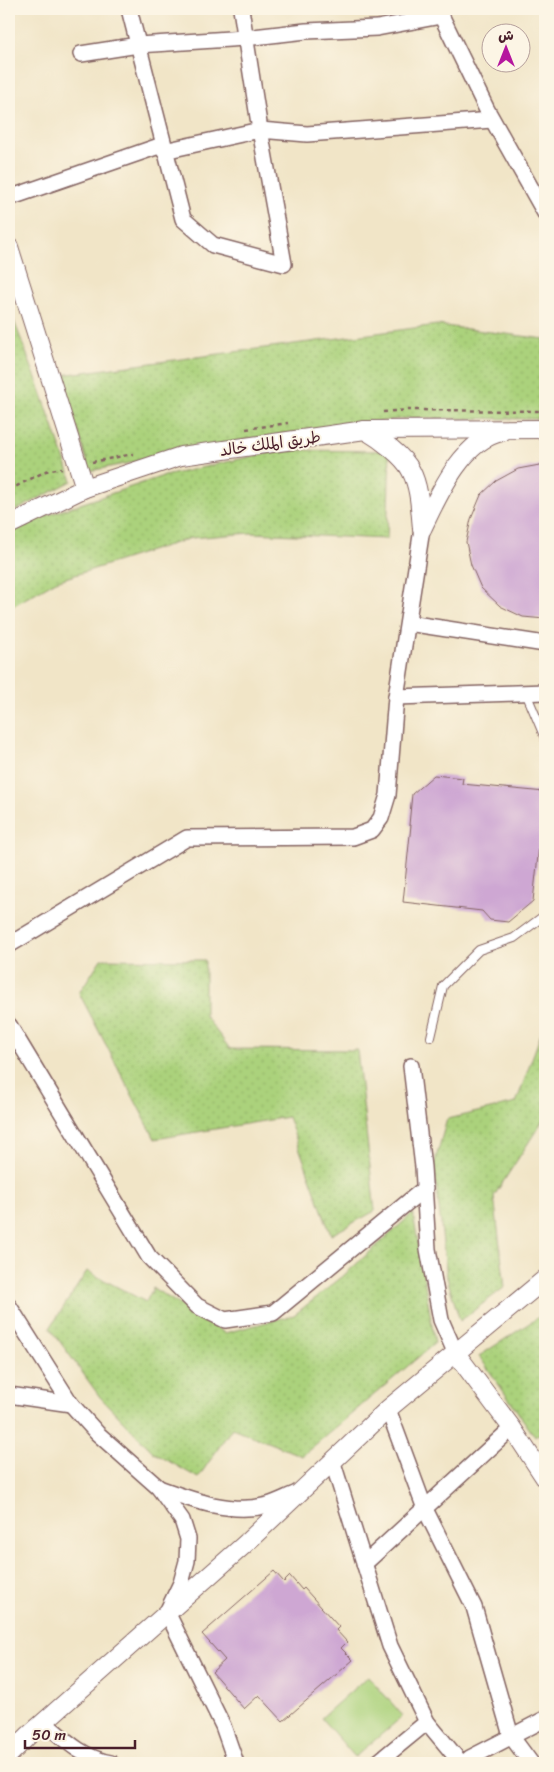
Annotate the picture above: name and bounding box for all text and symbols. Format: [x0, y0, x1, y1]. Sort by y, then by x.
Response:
north arrow [482, 22, 532, 72]
text: ش [498, 23, 514, 48]
street label: طريق الملك خالد [218, 422, 323, 465]
scale bar [25, 1717, 135, 1749]
text: 50 m [32, 1722, 67, 1748]

